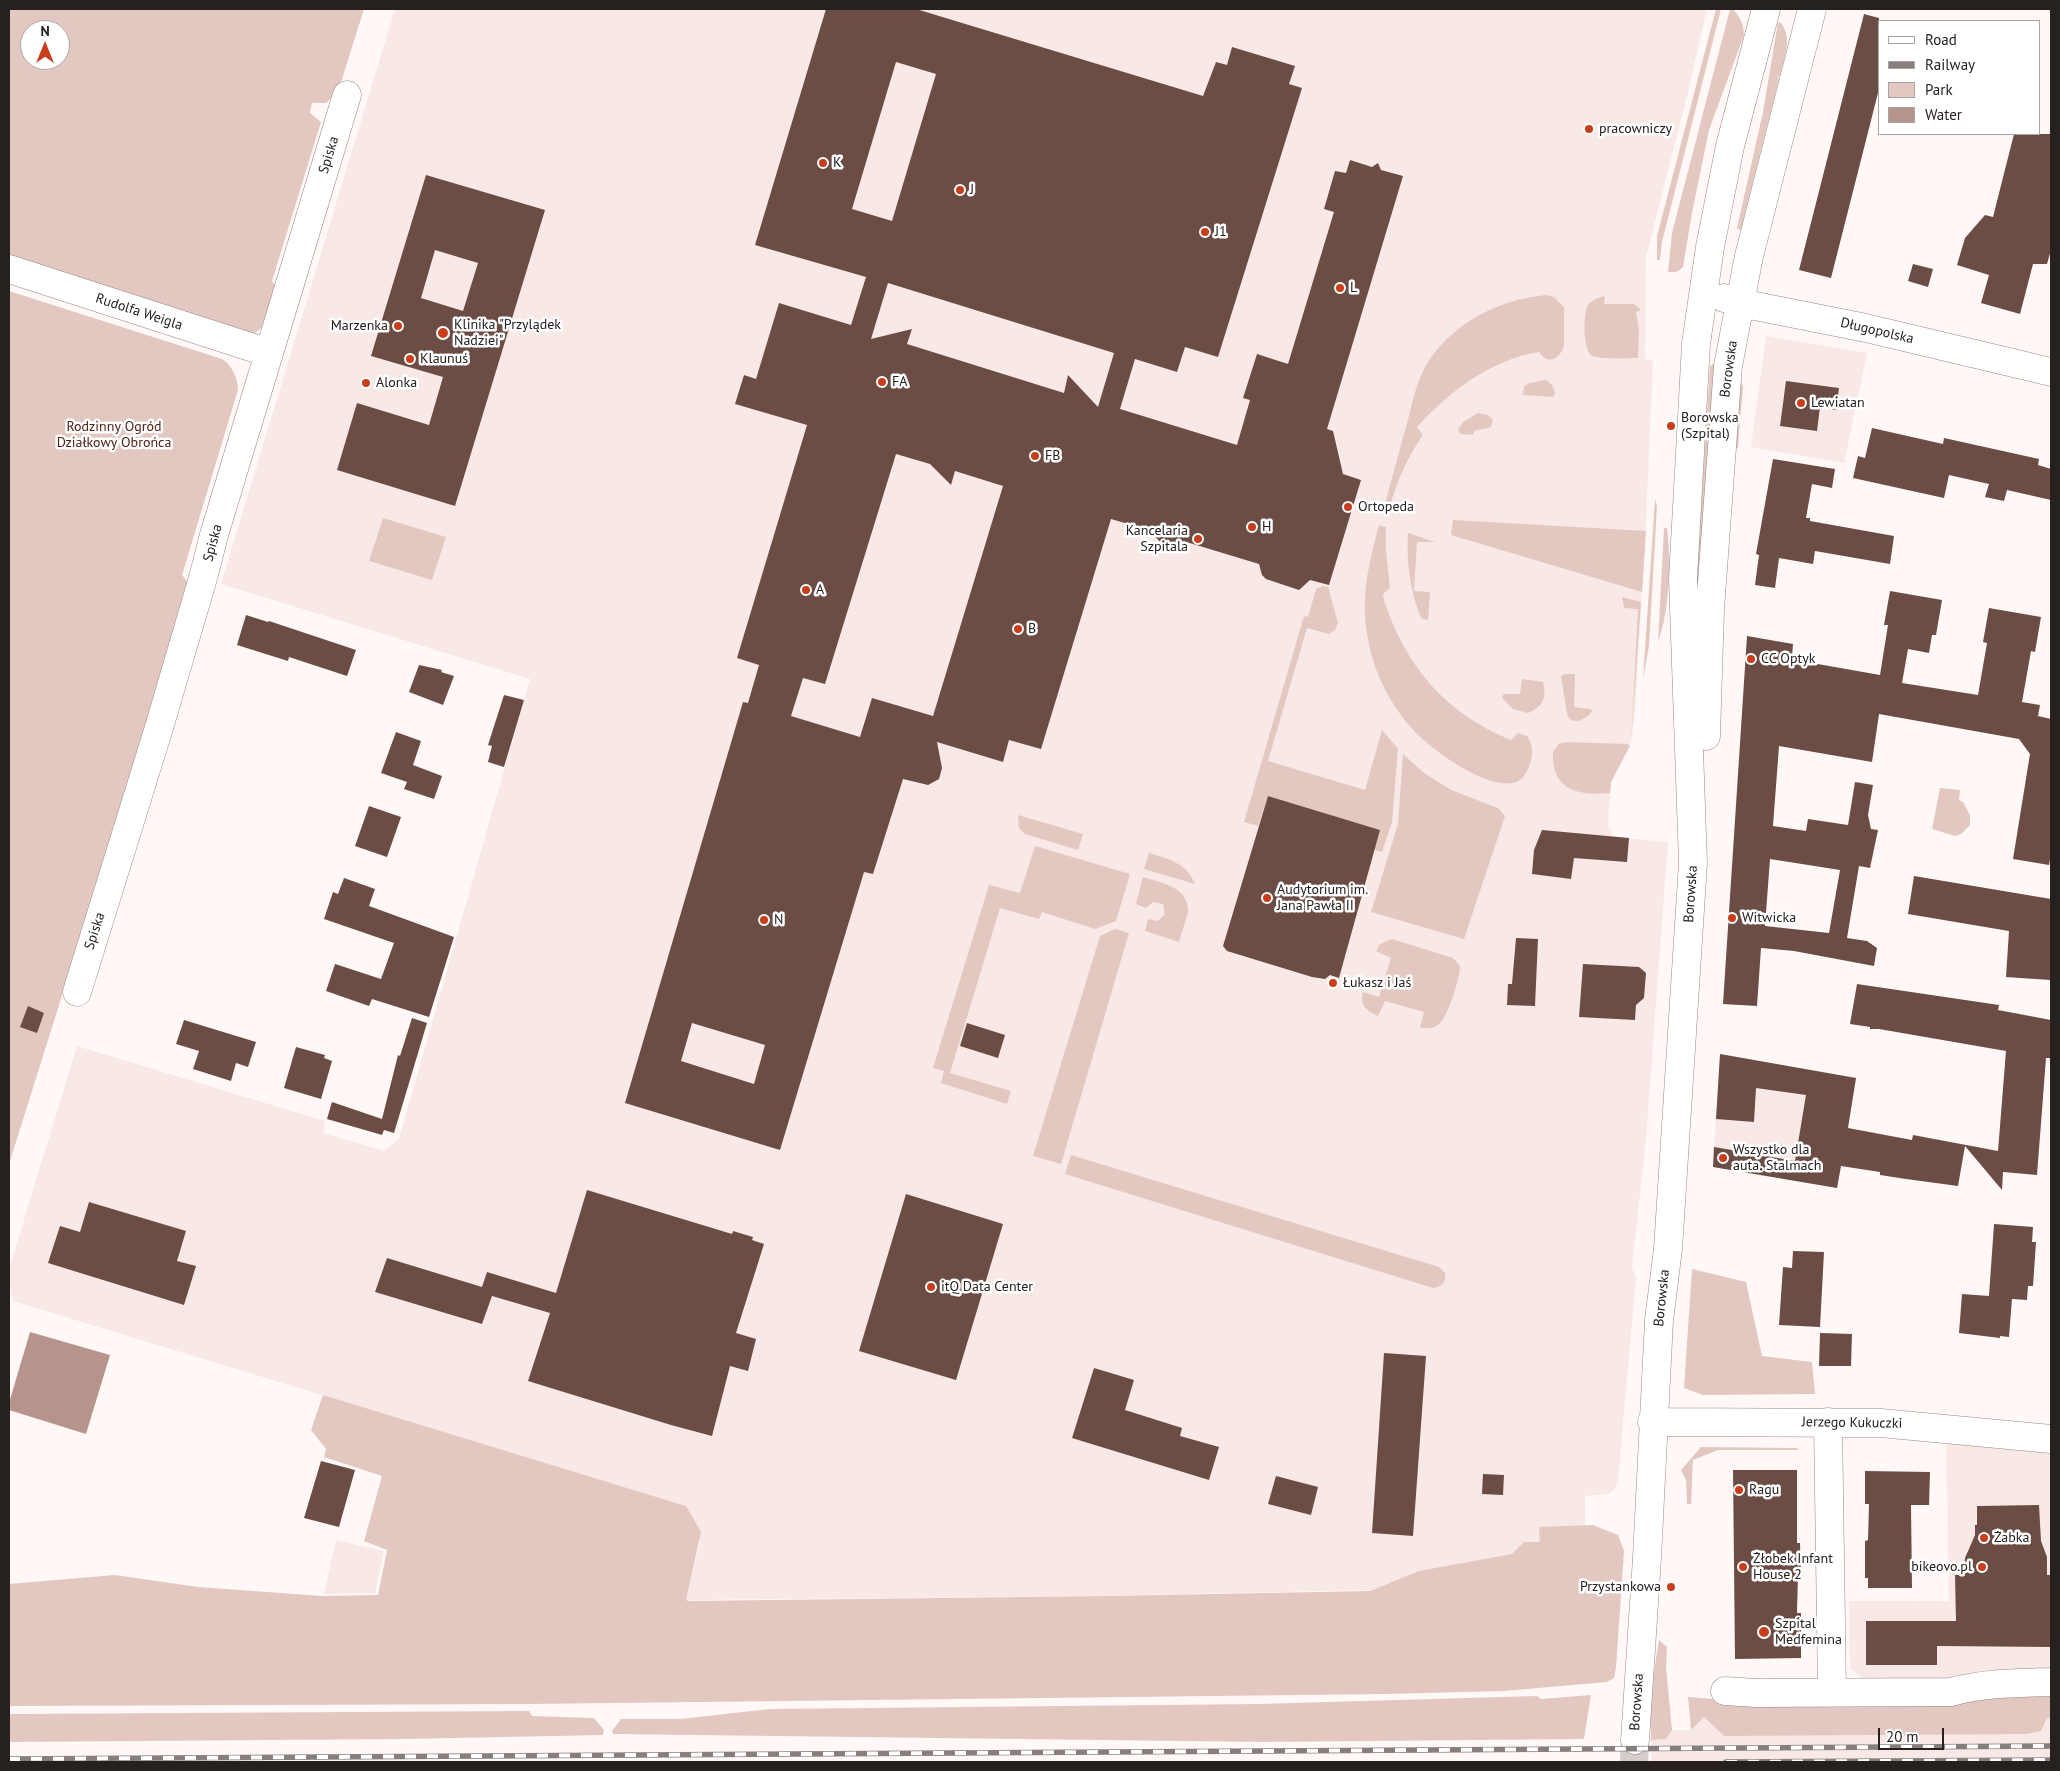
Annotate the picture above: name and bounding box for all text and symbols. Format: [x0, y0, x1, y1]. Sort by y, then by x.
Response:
north arrow [20, 20, 70, 70]
legend [1878, 20, 2040, 135]
text: N [40, 22, 50, 40]
text: Road [1925, 30, 1957, 49]
text: Railway [1925, 55, 1975, 74]
text: Park [1925, 80, 1953, 99]
text: Water [1925, 105, 1962, 124]
place label: pracowniczy [1599, 121, 1672, 137]
marker: pracowniczy [1583, 123, 1595, 135]
street label: Spiska [315, 134, 343, 176]
place label: K [833, 155, 842, 171]
marker: K [817, 157, 829, 169]
place label: J [970, 182, 974, 198]
marker: J [954, 184, 966, 196]
place label: J1 [1215, 224, 1227, 240]
marker: J1 [1199, 226, 1211, 238]
place label: L [1350, 280, 1357, 296]
marker: L [1334, 282, 1346, 294]
street label: Rudolfa Weigla [93, 290, 185, 334]
street label: Długopolska [1839, 314, 1915, 348]
place label: Klinika "Przylądek Nadziei" [454, 317, 561, 350]
place label: Marzenka [331, 318, 388, 334]
marker: Marzenka [392, 320, 404, 332]
marker: Klinika "Przylądek Nadziei" [436, 326, 450, 340]
street label: Borowska [1717, 339, 1741, 399]
place label: Klaunuś [420, 351, 468, 367]
marker: Klaunuś [404, 353, 416, 365]
place label: FA [892, 374, 907, 390]
place label: Alonka [376, 375, 417, 391]
marker: FA [876, 376, 888, 388]
marker: Alonka [360, 377, 372, 389]
place label: Lewiatan [1811, 395, 1865, 411]
marker: Lewiatan [1795, 397, 1807, 409]
place label: Borowska (Szpital) [1681, 410, 1739, 442]
park label: Rodzinny Ogród Działkowy Obrońca [57, 419, 171, 452]
marker: Borowska (Szpital) [1665, 420, 1677, 432]
place label: FB [1045, 448, 1060, 464]
marker: FB [1029, 450, 1041, 462]
place label: Ortopeda [1358, 499, 1414, 515]
marker: Ortopeda [1342, 501, 1354, 513]
place label: H [1262, 519, 1271, 535]
marker: H [1246, 521, 1258, 533]
street label: Spiska [200, 522, 226, 564]
place label: Kancelaria Szpitala [1126, 523, 1188, 556]
marker: Kancelaria Szpitala [1192, 533, 1204, 545]
place label: A [816, 582, 824, 598]
marker: A [800, 584, 812, 596]
place label: B [1028, 621, 1036, 637]
marker: B [1012, 623, 1024, 635]
place label: CC Optyk [1761, 651, 1815, 667]
marker: CC Optyk [1745, 653, 1757, 665]
street label: Borowska [1681, 865, 1701, 923]
place label: Audytorium im. Jana Pawła II [1277, 882, 1368, 914]
marker: Audytorium im. Jana Pawła II [1261, 892, 1273, 904]
street label: Spiska [81, 910, 109, 952]
place label: Witwicka [1742, 910, 1796, 926]
place label: N [774, 912, 783, 928]
marker: Witwicka [1726, 912, 1738, 924]
marker: N [758, 914, 770, 926]
place label: Łukasz i Jaś [1343, 975, 1411, 991]
marker: Łukasz i Jaś [1327, 977, 1339, 989]
place label: Wszystko dla auta. Stalmach [1733, 1142, 1821, 1174]
marker: Wszystko dla auta. Stalmach [1717, 1152, 1729, 1164]
street label: Borowska [1651, 1268, 1673, 1328]
place label: itQ Data Center [941, 1279, 1033, 1295]
marker: itQ Data Center [925, 1281, 937, 1293]
street label: Jerzego Kukuczki [1802, 1414, 1902, 1432]
place label: Ragu [1749, 1482, 1779, 1498]
marker: Ragu [1733, 1484, 1745, 1496]
place label: Żabka [1994, 1530, 2029, 1546]
marker: Żabka [1978, 1532, 1990, 1544]
place label: Żłobek Infant House 2 [1753, 1551, 1833, 1584]
place label: bikeovo.pl [1911, 1559, 1972, 1575]
marker: Żłobek Infant House 2 [1737, 1561, 1749, 1573]
marker: bikeovo.pl [1976, 1561, 1988, 1573]
place label: Przystankowa [1580, 1579, 1661, 1595]
marker: Przystankowa [1665, 1581, 1677, 1593]
place label: Szpital Medfemina [1775, 1616, 1842, 1648]
marker: Szpital Medfemina [1757, 1625, 1771, 1639]
street label: Borowska [1627, 1673, 1647, 1731]
scale bar [1880, 1718, 1946, 1750]
text: 20 m [1886, 1727, 1919, 1746]

